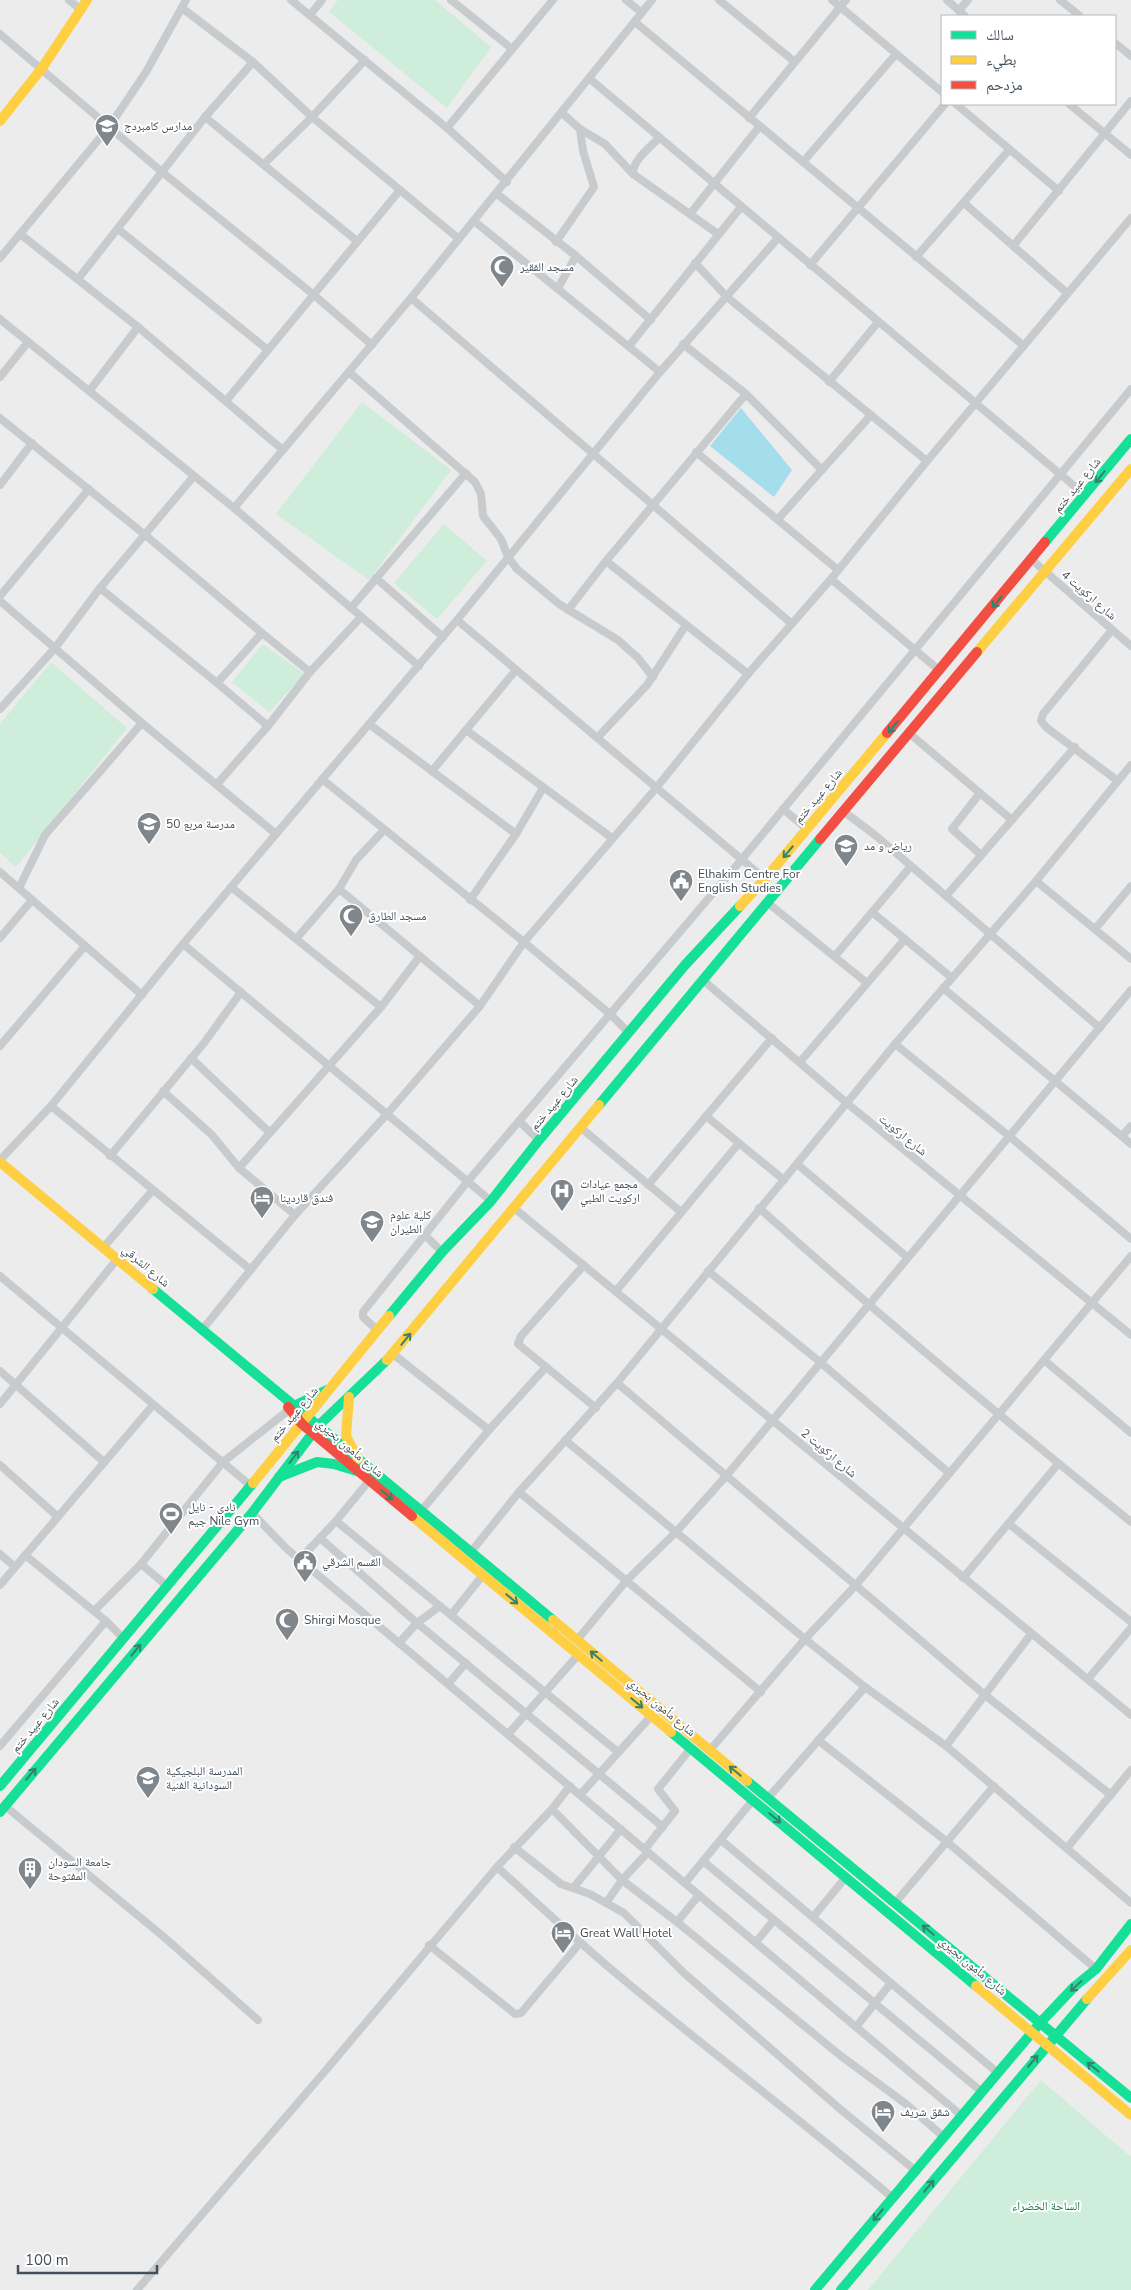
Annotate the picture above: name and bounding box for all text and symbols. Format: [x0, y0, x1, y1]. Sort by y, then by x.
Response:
legend [941, 15, 1116, 105]
text: سالك [986, 25, 1014, 45]
text: بطيء [986, 50, 1016, 72]
text: مزدحم [986, 75, 1023, 95]
school or university icon: مدارس كامبردج [94, 113, 120, 147]
place label: مدارس كامبردج [124, 118, 192, 134]
mosque icon: مسجد الفقير [489, 254, 515, 288]
place label: مسجد الفقير [519, 259, 574, 275]
street label: شارع عبيد ختم [1050, 454, 1104, 516]
one-way arrow [1095, 470, 1106, 483]
street label: شارع اركويت 4 [1058, 567, 1120, 623]
one-way arrow [991, 596, 1002, 609]
one-way arrow [887, 720, 898, 733]
street label: شارع عبيد ختم [790, 765, 846, 827]
school or university icon: مدرسة مربع 50 [136, 811, 162, 845]
place label: مدرسة مربع 50 [166, 816, 235, 832]
school or university icon: رياض و مد [833, 833, 859, 867]
place label: رياض و مد [864, 838, 912, 854]
one-way arrow [783, 845, 794, 858]
place label: Elhakim Centre For English Studies [698, 866, 801, 896]
public building icon: Elhakim Centre For English Studies [668, 868, 694, 902]
mosque icon: مسجد الطارق [338, 903, 364, 937]
place label: مسجد الطارق [368, 908, 427, 924]
street label: شارع عبيد ختم [526, 1072, 582, 1134]
street label: شارع اركويت [875, 1111, 931, 1159]
place label: مجمع عيادات اركويت الطبي [580, 1176, 640, 1208]
hospital icon: مجمع عيادات اركويت الطبي [549, 1178, 575, 1212]
hotel icon: فندق قاردينا [249, 1185, 275, 1219]
place label: فندق قاردينا [280, 1190, 333, 1206]
place label: كلية علوم الطيران [390, 1207, 431, 1237]
school or university icon: كلية علوم الطيران [359, 1209, 385, 1243]
street label: شارع الشرقي [118, 1241, 173, 1292]
one-way arrow [400, 1333, 411, 1346]
street label: شارع عبيد ختم [266, 1383, 322, 1445]
street label: شارع مأمون بحيري [312, 1415, 387, 1483]
street label: شارع اركويت 2 [798, 1425, 860, 1481]
one-way arrow [289, 1451, 300, 1464]
one-way arrow [380, 1489, 393, 1500]
place label: نادي - نايل جيم Nile Gym [188, 1499, 259, 1529]
sports icon: نادي - نايل جيم Nile Gym [158, 1501, 184, 1535]
public building icon: القسم الشرقي [292, 1549, 318, 1583]
place label: القسم الشرقي [322, 1554, 381, 1572]
one-way arrow [505, 1593, 518, 1604]
mosque icon: Shirgi Mosque [274, 1607, 300, 1641]
place label: Shirgi Mosque [304, 1612, 381, 1628]
one-way arrow [130, 1643, 141, 1656]
one-way arrow [590, 1650, 603, 1661]
street label: شارع مأمون بحيري [624, 1674, 699, 1742]
street label: شارع عبيد ختم [7, 1694, 63, 1756]
one-way arrow [630, 1697, 643, 1708]
place label: المدرسة البلجيكية السودانية الفنية [166, 1763, 243, 1793]
school or university icon: المدرسة البلجيكية السودانية الفنية [135, 1765, 161, 1799]
one-way arrow [729, 1765, 742, 1776]
one-way arrow [26, 1768, 37, 1781]
one-way arrow [768, 1812, 781, 1823]
place label: جامعة السودان المفتوحة [48, 1854, 112, 1884]
building icon: جامعة السودان المفتوحة [17, 1856, 43, 1890]
hotel icon: Great Wall Hotel [550, 1920, 576, 1954]
one-way arrow [921, 1924, 934, 1935]
place label: Great Wall Hotel [580, 1925, 672, 1941]
street label: شارع مأمون بحيري [935, 1933, 1010, 2001]
one-way arrow [1069, 1980, 1082, 1992]
one-way arrow [1028, 2055, 1039, 2068]
one-way arrow [1087, 2061, 1100, 2072]
hotel icon: شقق شريف [870, 2099, 896, 2133]
place label: شقق شريف [900, 2104, 950, 2120]
one-way arrow [923, 2179, 934, 2192]
park label: الساحة الخضراء [1012, 2198, 1080, 2214]
one-way arrow [873, 2209, 884, 2222]
scale bar [18, 2242, 156, 2274]
text: 100 m [25, 2250, 69, 2270]

